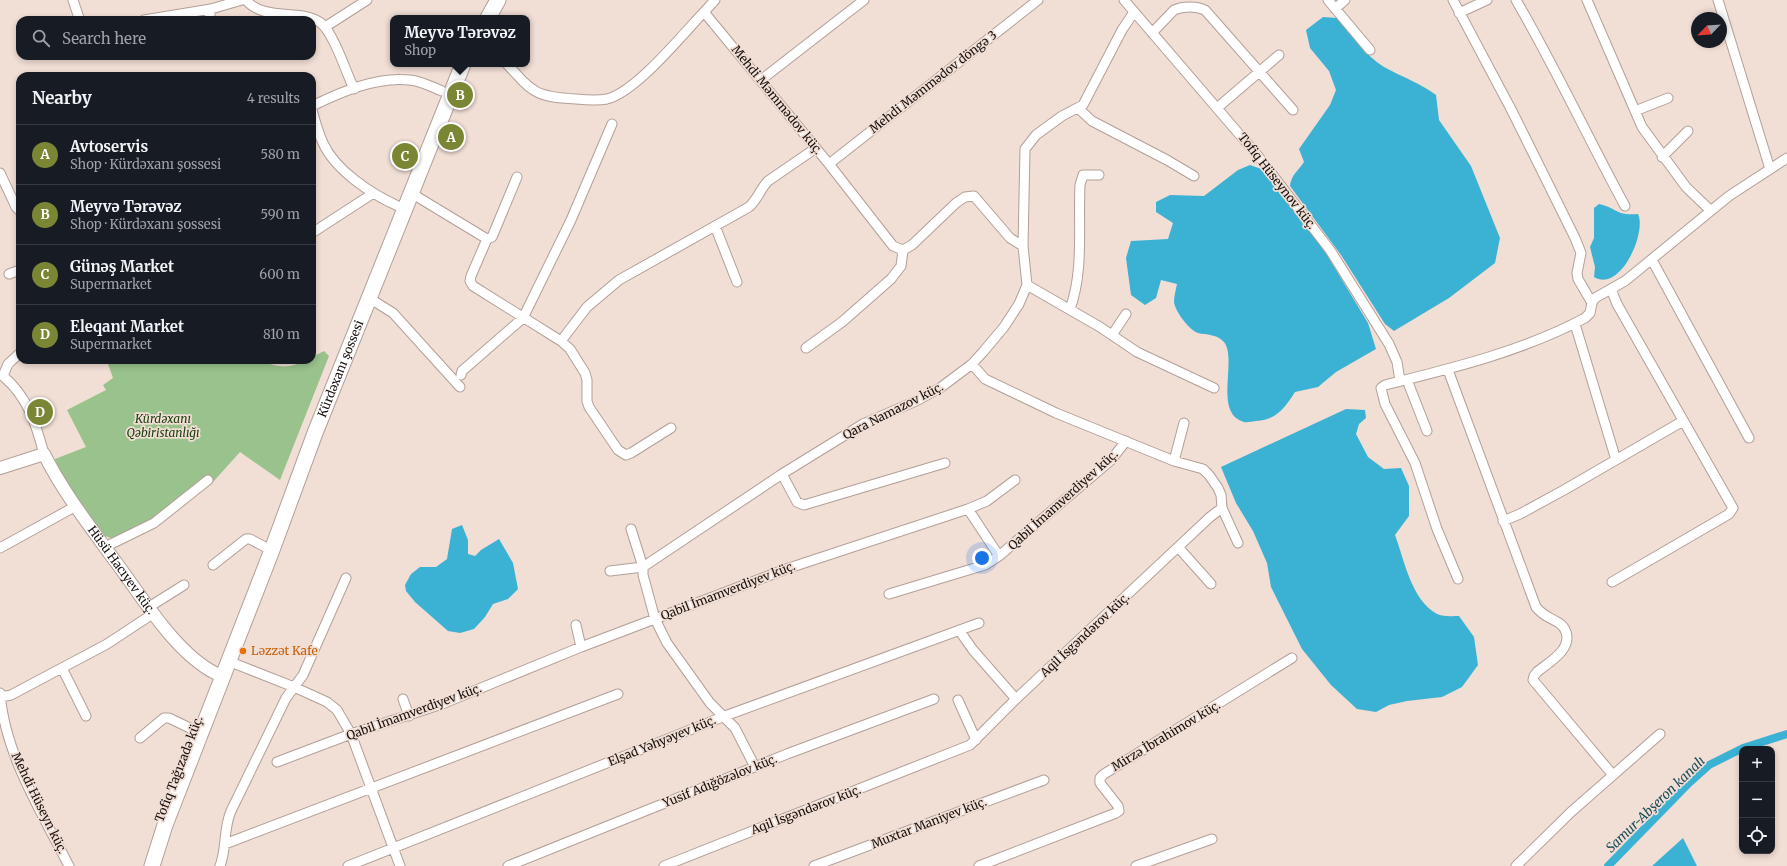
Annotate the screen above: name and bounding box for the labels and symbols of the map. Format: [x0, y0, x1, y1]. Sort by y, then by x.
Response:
north arrow [1691, 12, 1727, 48]
street label: Mehdi Məmmədov döngə 3 [866, 27, 999, 136]
street label: Mehdi Məmmədov küç. [729, 42, 826, 157]
pin: B [447, 80, 473, 110]
pin: A [438, 122, 464, 152]
street label: Tofiq Hüseynov küç. [1235, 130, 1320, 232]
pin: C [392, 141, 418, 171]
street label: Kürdəxanı şossesi [314, 318, 367, 419]
street label: Qara Namazov küç. [840, 379, 946, 442]
pin: D [27, 397, 53, 427]
park label: Kürdəxanı Qəbiristanlığı [126, 411, 200, 440]
street label: Qabil İmamverdiyev küç. [1005, 446, 1121, 553]
street label: Hüsü Hacıyev küç. [85, 523, 159, 617]
your location [972, 548, 992, 568]
street label: Qabil İmamverdiyev küç. [659, 558, 797, 623]
street label: Aqil İsgəndərov küç. [1036, 589, 1132, 681]
place label: Ləzzət Kafe [251, 643, 318, 658]
marker: Ləzzət Kafe [238, 646, 248, 656]
street label: Qabil İmamverdiyev küç. [344, 680, 483, 743]
street label: Mirzə İbrahimov küç. [1109, 697, 1223, 774]
street label: Elşad Yəhyəyev küç. [606, 712, 718, 769]
street label: Tofiq Tağızadə küç. [151, 713, 206, 824]
street label: Mehdi Hüseyn küç. [8, 750, 70, 856]
street label: Yusif Adığözəlov küç. [659, 751, 779, 811]
water label: Samur-Abşeron kanalı [1602, 752, 1709, 856]
street label: Aqil İsgəndərov küç. [748, 782, 863, 838]
street label: Muxtar Maniyev küç. [869, 794, 989, 851]

